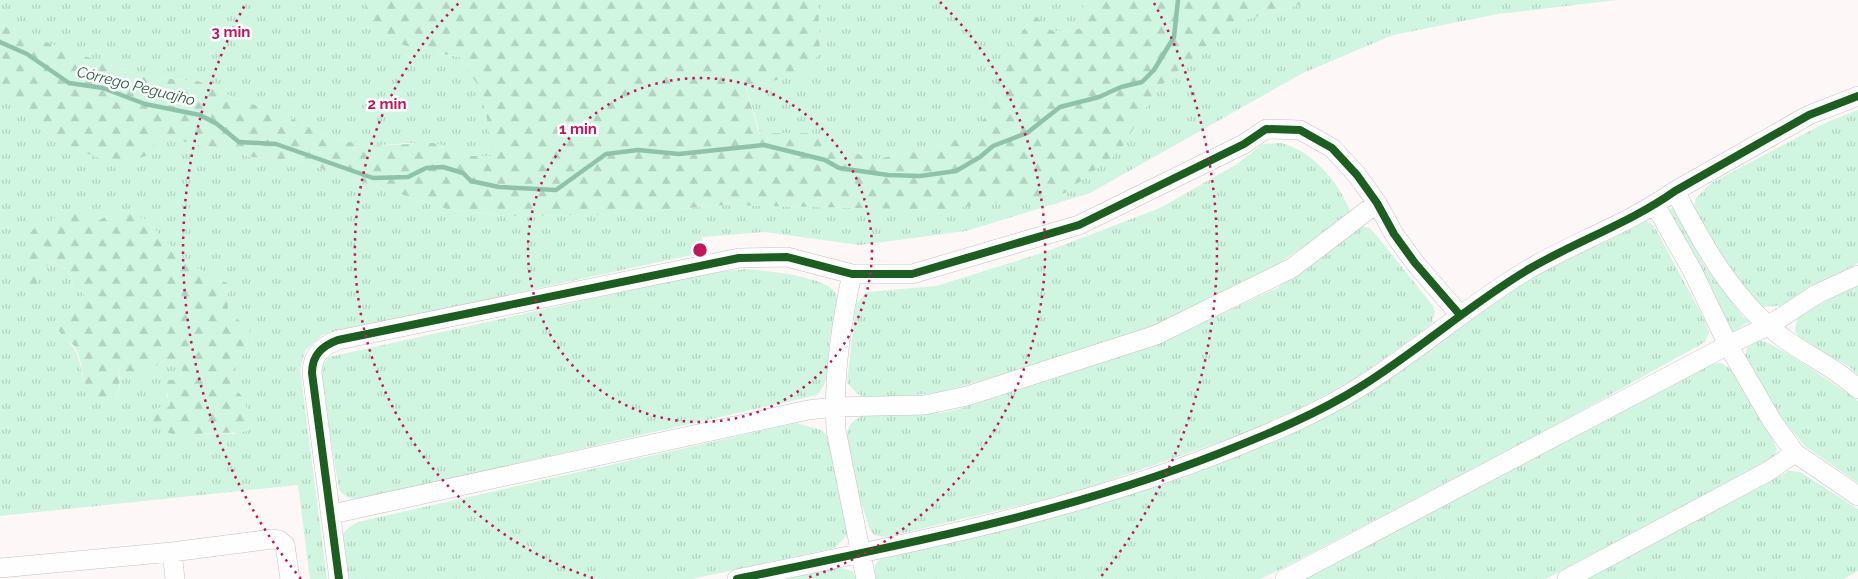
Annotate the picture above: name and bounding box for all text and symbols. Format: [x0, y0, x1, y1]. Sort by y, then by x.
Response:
text: 3 min [212, 23, 250, 41]
water label: Córrego Peguajho [75, 63, 197, 109]
text: 2 min [368, 95, 406, 113]
text: 1 min [559, 120, 597, 138]
centre of rings [691, 241, 709, 259]

